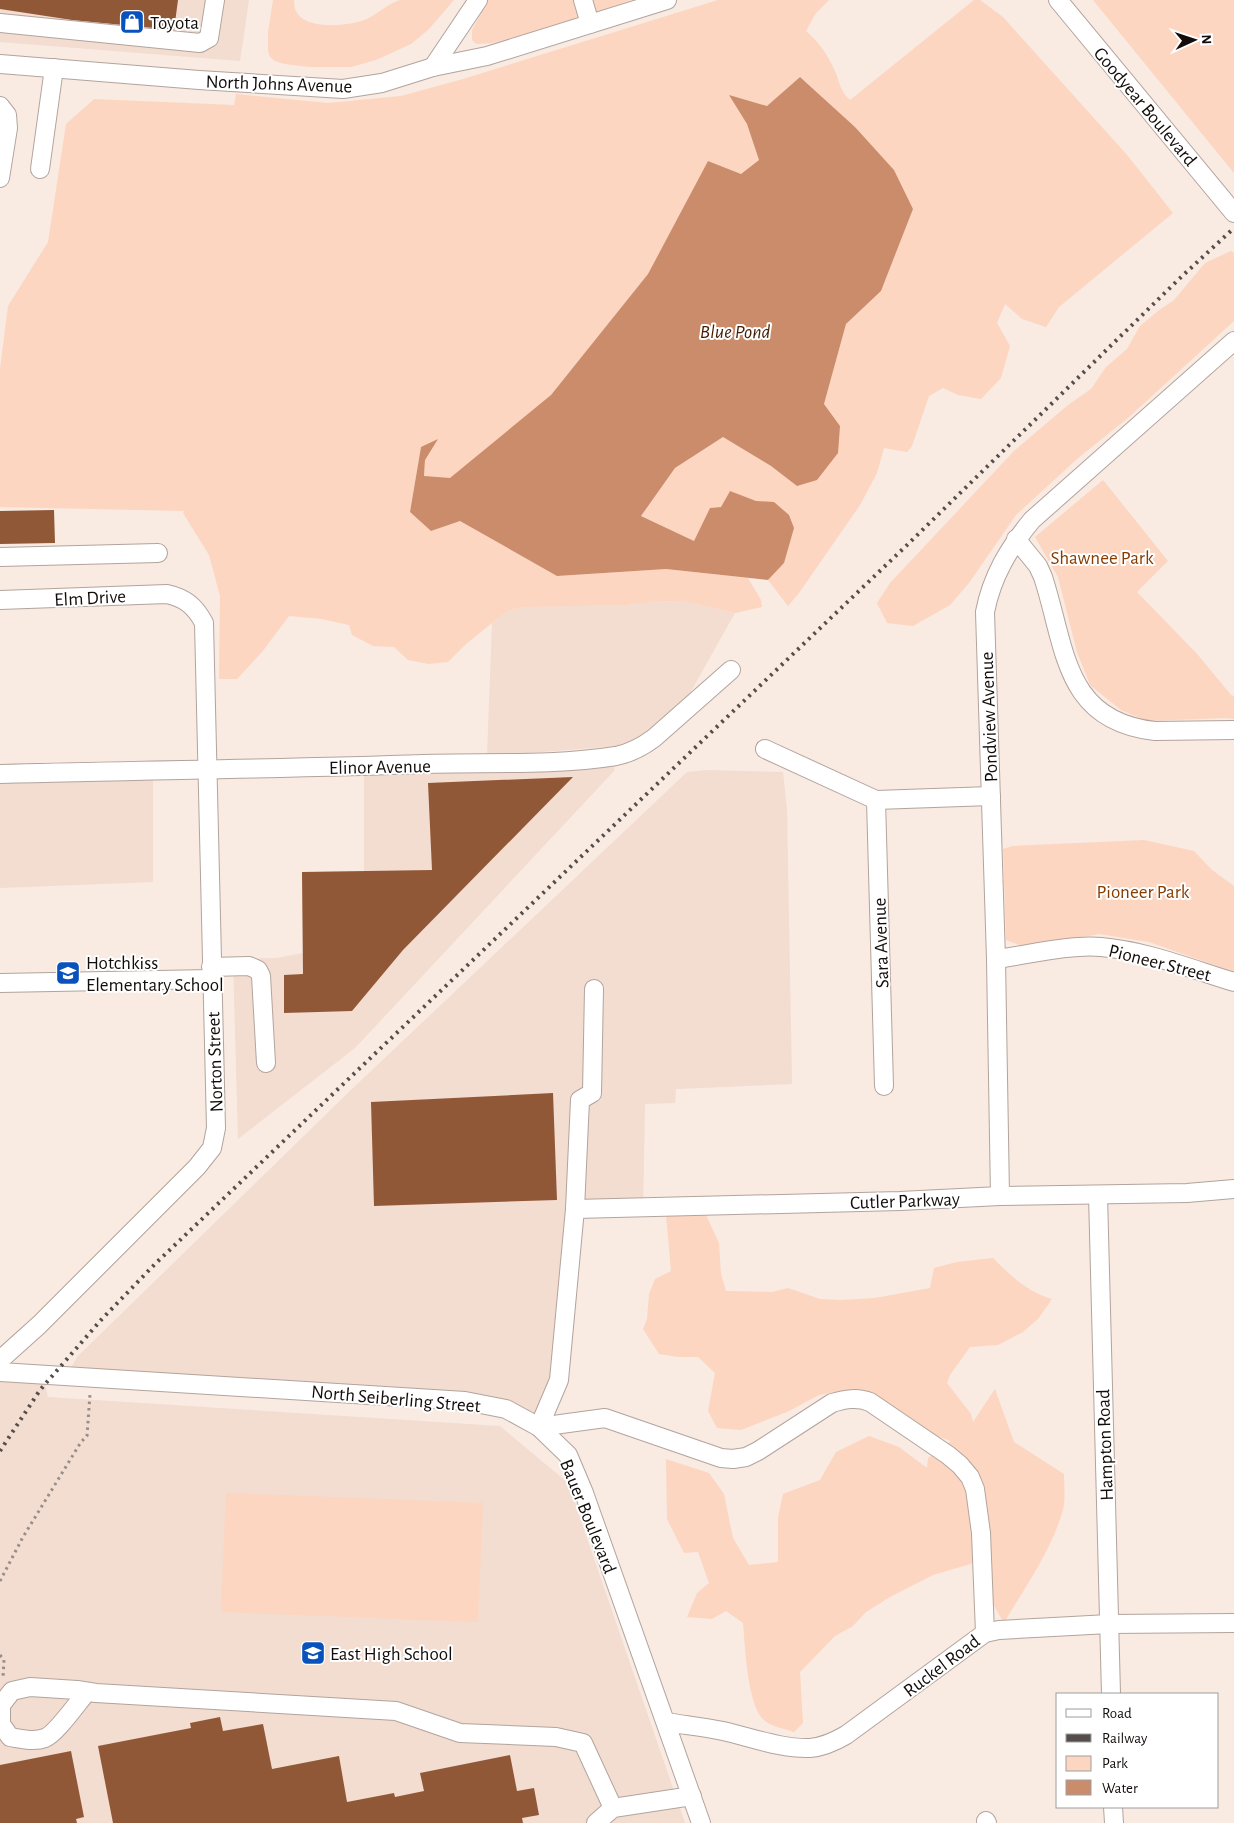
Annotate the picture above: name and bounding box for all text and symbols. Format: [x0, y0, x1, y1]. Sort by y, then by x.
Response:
shop icon: Toyota [119, 9, 145, 35]
place label: Toyota [150, 14, 199, 33]
north arrow [1169, 15, 1219, 65]
text: N [1199, 34, 1213, 45]
street label: Goodyear Boulevard [1090, 44, 1200, 170]
street label: North Johns Avenue [205, 72, 353, 97]
water label: Blue Pond [700, 322, 770, 342]
park label: Shawnee Park [1050, 549, 1154, 568]
street label: Elm Drive [54, 587, 126, 610]
street label: Pondview Avenue [978, 651, 1001, 783]
street label: Elinor Avenue [329, 757, 431, 778]
park label: Pioneer Park [1096, 883, 1190, 902]
street label: Sara Avenue [870, 897, 893, 988]
street label: Pioneer Street [1106, 942, 1213, 985]
place label: Hotchkiss Elementary School [86, 954, 224, 995]
school or university icon: Hotchkiss Elementary School [55, 960, 81, 986]
street label: Norton Street [204, 1011, 227, 1112]
street label: Cutler Parkway [850, 1190, 960, 1213]
street label: North Seiberling Street [310, 1383, 481, 1416]
street label: Hampton Road [1094, 1389, 1117, 1501]
street label: Bauer Boulevard [556, 1457, 619, 1577]
street label: Ruckel Road [900, 1631, 984, 1701]
school or university icon: East High School [300, 1640, 326, 1666]
place label: East High School [330, 1645, 453, 1664]
legend [1056, 1693, 1219, 1808]
text: Road [1102, 1706, 1132, 1721]
text: Railway [1102, 1731, 1148, 1746]
text: Park [1102, 1756, 1128, 1771]
text: Water [1102, 1781, 1138, 1796]

